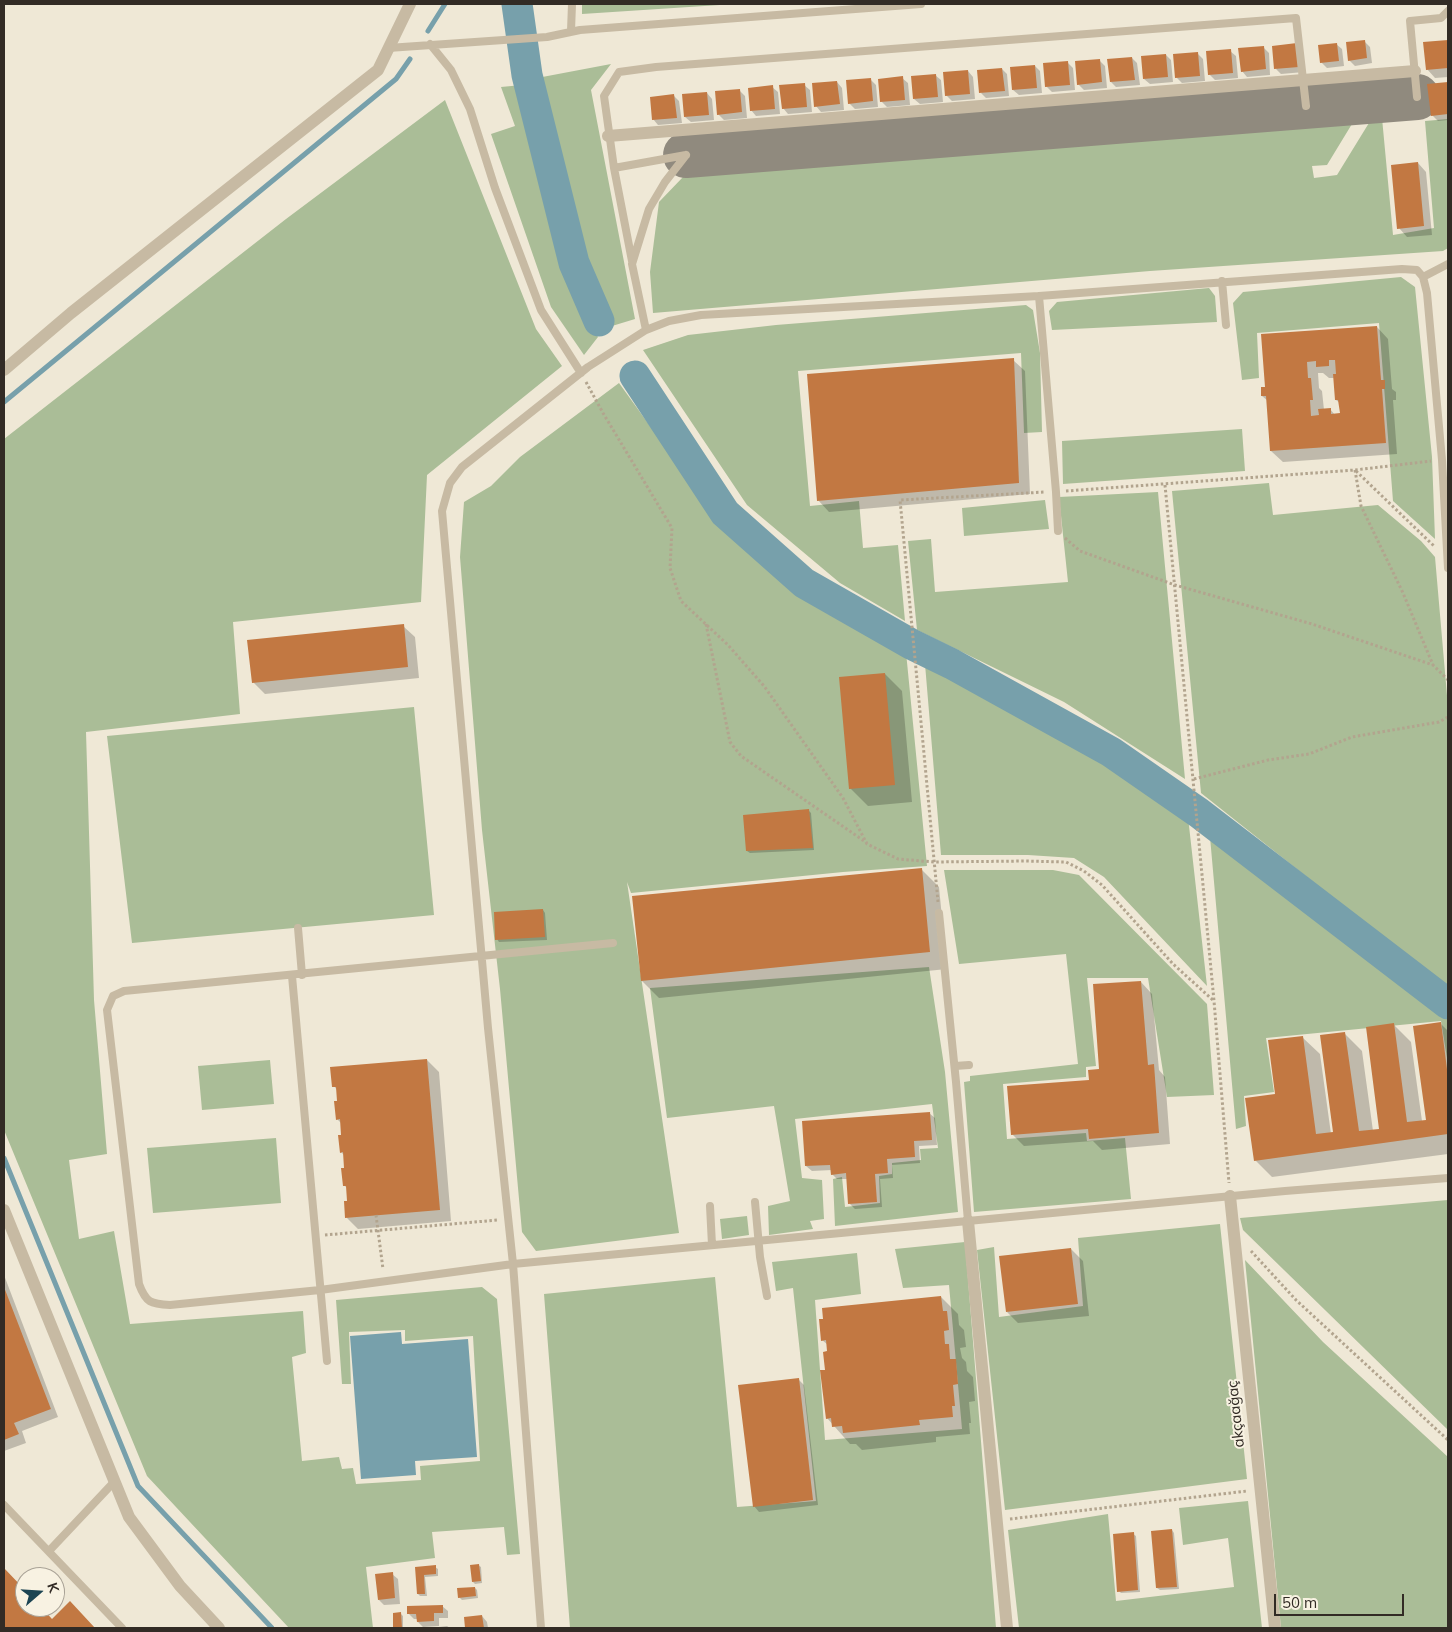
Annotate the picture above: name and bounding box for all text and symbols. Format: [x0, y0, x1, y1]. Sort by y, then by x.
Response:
street label: akçaağaç [1224, 1380, 1248, 1448]
north arrow [15, 1567, 65, 1617]
text: K [43, 1580, 63, 1595]
scale bar [1277, 1584, 1407, 1616]
text: 50 m [1282, 1593, 1317, 1612]

